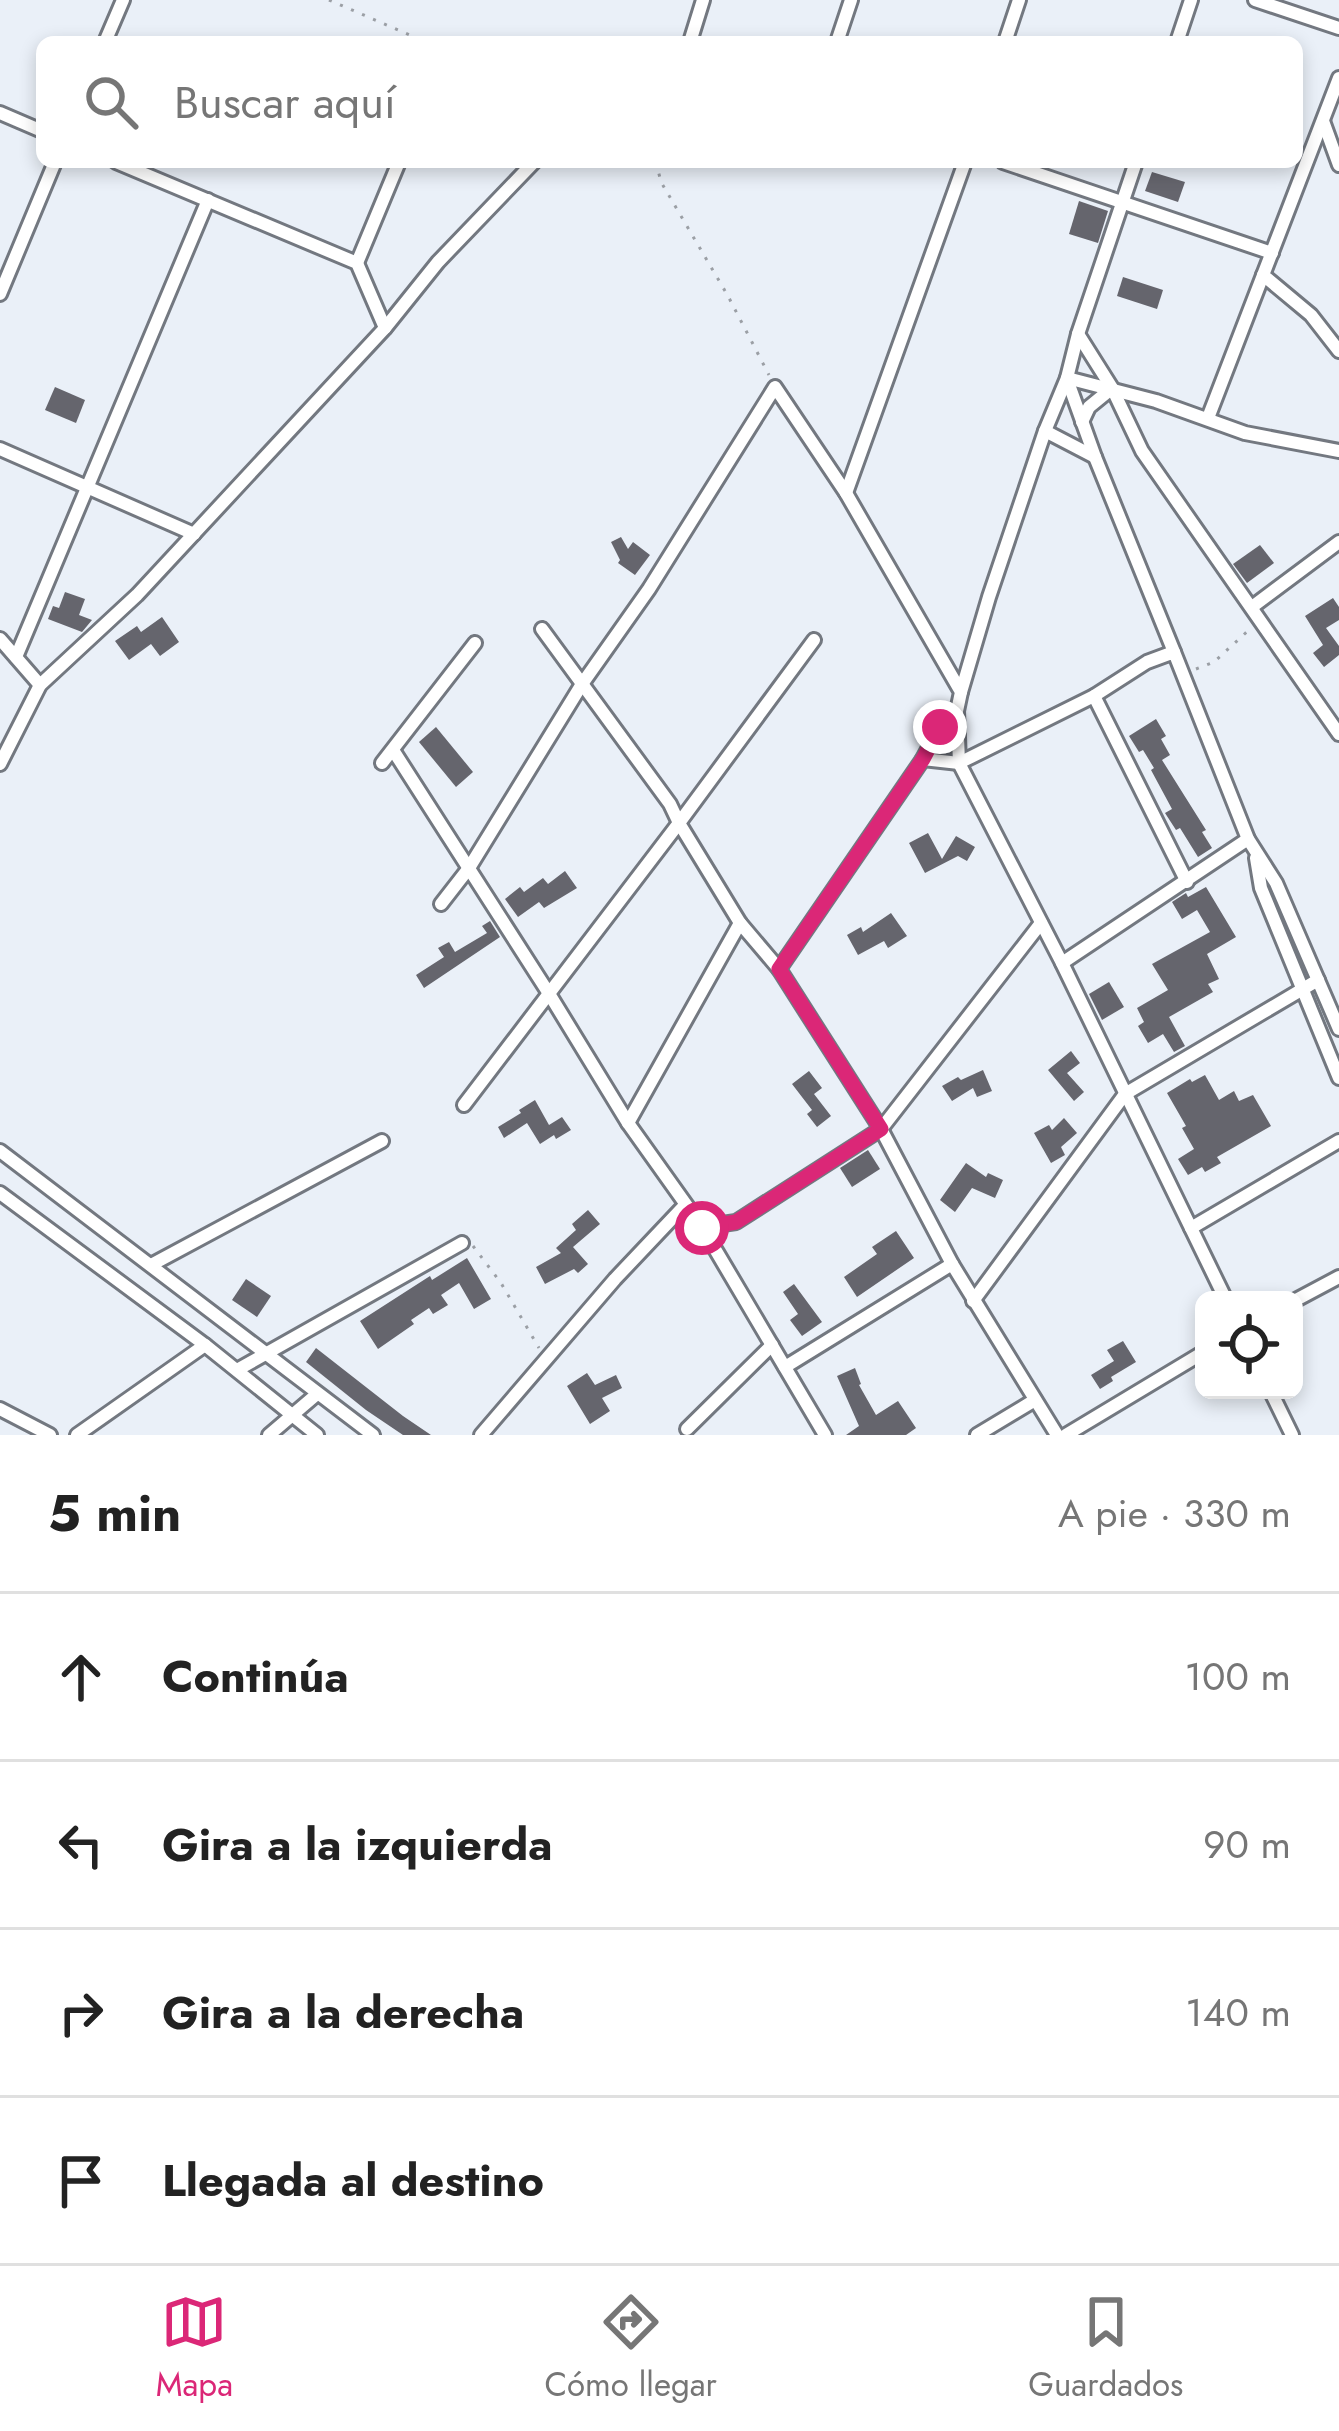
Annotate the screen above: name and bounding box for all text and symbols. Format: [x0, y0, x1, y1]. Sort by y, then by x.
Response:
search box [36, 36, 1303, 168]
icon: search [78, 69, 144, 135]
text: Buscar aquí [174, 70, 396, 135]
route end [913, 700, 967, 754]
route start [675, 1201, 729, 1255]
map controls [1195, 1291, 1303, 1399]
button: locate [1195, 1291, 1303, 1399]
text: 5 min [48, 1476, 181, 1550]
text: A pie · 330 m [1058, 1485, 1291, 1542]
icon: ahead [48, 1644, 114, 1710]
text: Continúa [162, 1644, 349, 1709]
text: 100 m [1185, 1648, 1291, 1705]
icon: left [48, 1812, 114, 1878]
text: Gira a la izquierda [162, 1812, 553, 1877]
text: 90 m [1203, 1816, 1291, 1873]
icon: right [48, 1980, 114, 2046]
text: Gira a la derecha [162, 1980, 524, 2045]
text: 140 m [1185, 1984, 1291, 2041]
icon: arrive [48, 2148, 114, 2214]
text: Llegada al destino [162, 2148, 544, 2213]
tab: Mapa [156, 2289, 233, 2408]
tab: Cómo llegar [544, 2289, 717, 2408]
tab: Guardados [1028, 2289, 1183, 2408]

